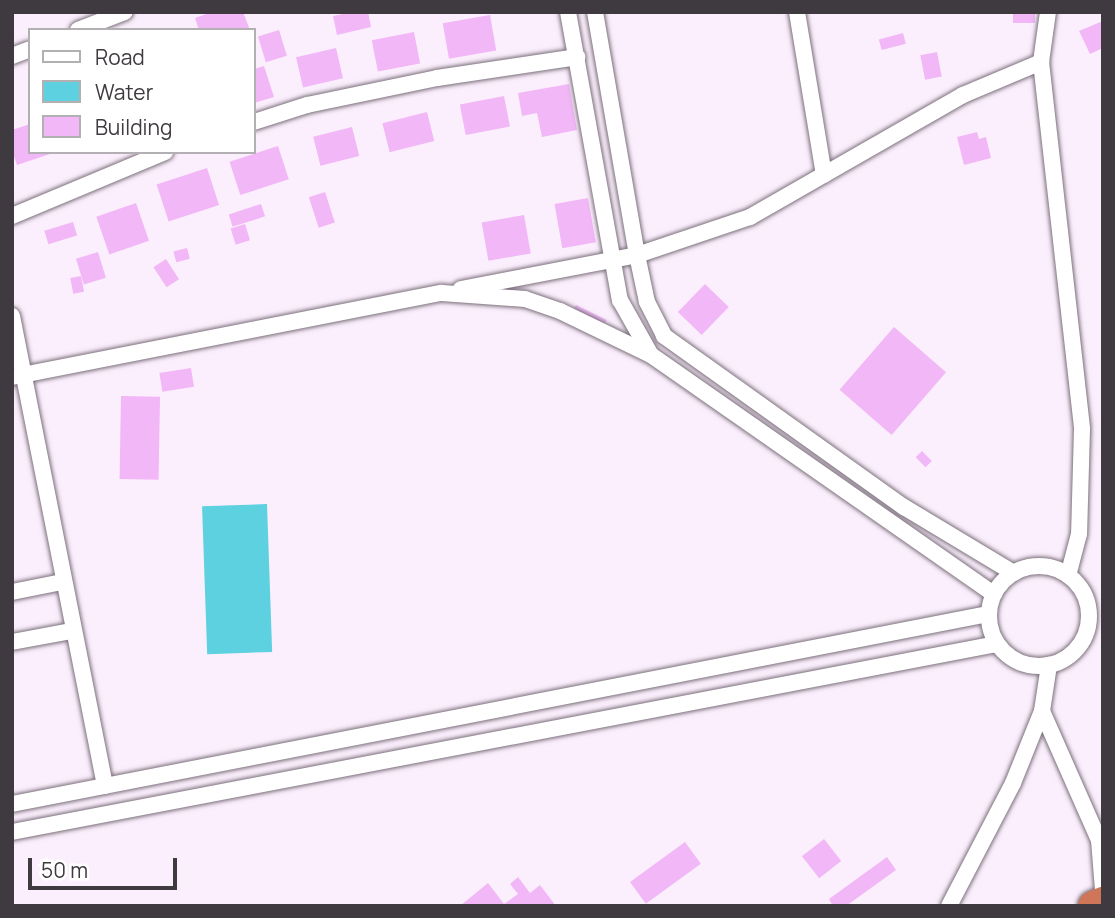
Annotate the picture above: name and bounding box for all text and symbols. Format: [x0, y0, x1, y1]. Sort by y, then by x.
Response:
legend [28, 28, 256, 154]
text: Road [95, 43, 145, 71]
text: Water [95, 78, 153, 106]
text: Building [95, 113, 172, 141]
scale bar [32, 844, 180, 888]
text: 50 m [41, 856, 88, 884]

